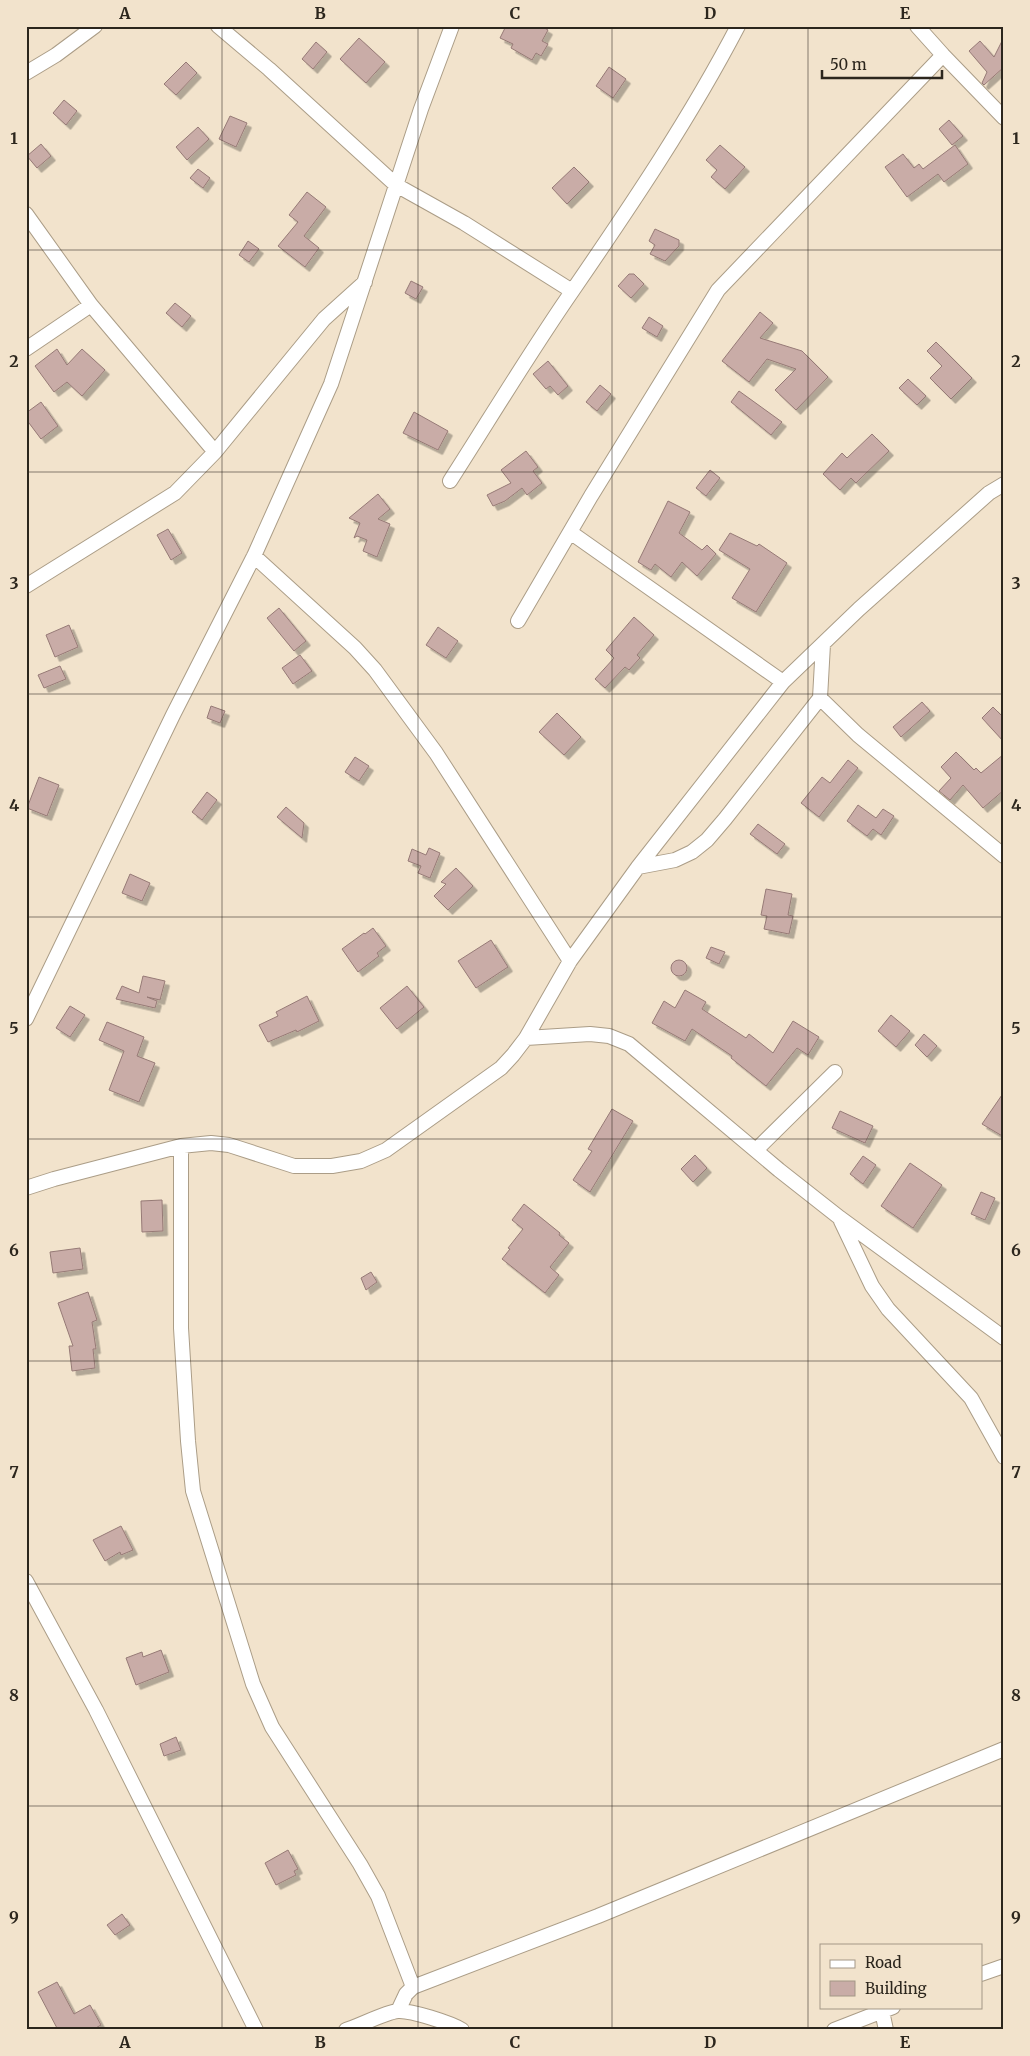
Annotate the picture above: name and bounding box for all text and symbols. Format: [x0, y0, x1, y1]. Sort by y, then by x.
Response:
text: A [118, 3, 131, 23]
text: B [314, 3, 326, 23]
text: C [510, 3, 520, 23]
text: D [704, 3, 716, 23]
text: E [900, 3, 911, 23]
scale bar [822, 48, 942, 80]
text: 50 m [830, 55, 867, 74]
text: 1 [10, 128, 18, 148]
text: 1 [1012, 128, 1020, 148]
text: 2 [9, 351, 19, 371]
text: 2 [1011, 351, 1021, 371]
text: 3 [9, 573, 19, 593]
text: 3 [1011, 573, 1021, 593]
text: 4 [9, 795, 19, 815]
text: 4 [1011, 795, 1021, 815]
text: 5 [9, 1018, 19, 1038]
text: 5 [1011, 1018, 1021, 1038]
text: 6 [9, 1240, 19, 1260]
text: 6 [1011, 1240, 1021, 1260]
text: 7 [9, 1462, 19, 1482]
text: 7 [1011, 1462, 1021, 1482]
text: 8 [9, 1685, 19, 1705]
text: 8 [1011, 1685, 1021, 1705]
text: 9 [9, 1907, 19, 1927]
text: 9 [1011, 1907, 1021, 1927]
legend [820, 1944, 982, 2008]
text: Road [865, 1953, 901, 1972]
text: Building [865, 1979, 927, 1998]
text: A [118, 2032, 131, 2052]
text: B [314, 2032, 326, 2052]
text: C [510, 2032, 520, 2052]
text: D [704, 2032, 716, 2052]
text: E [900, 2032, 911, 2052]

